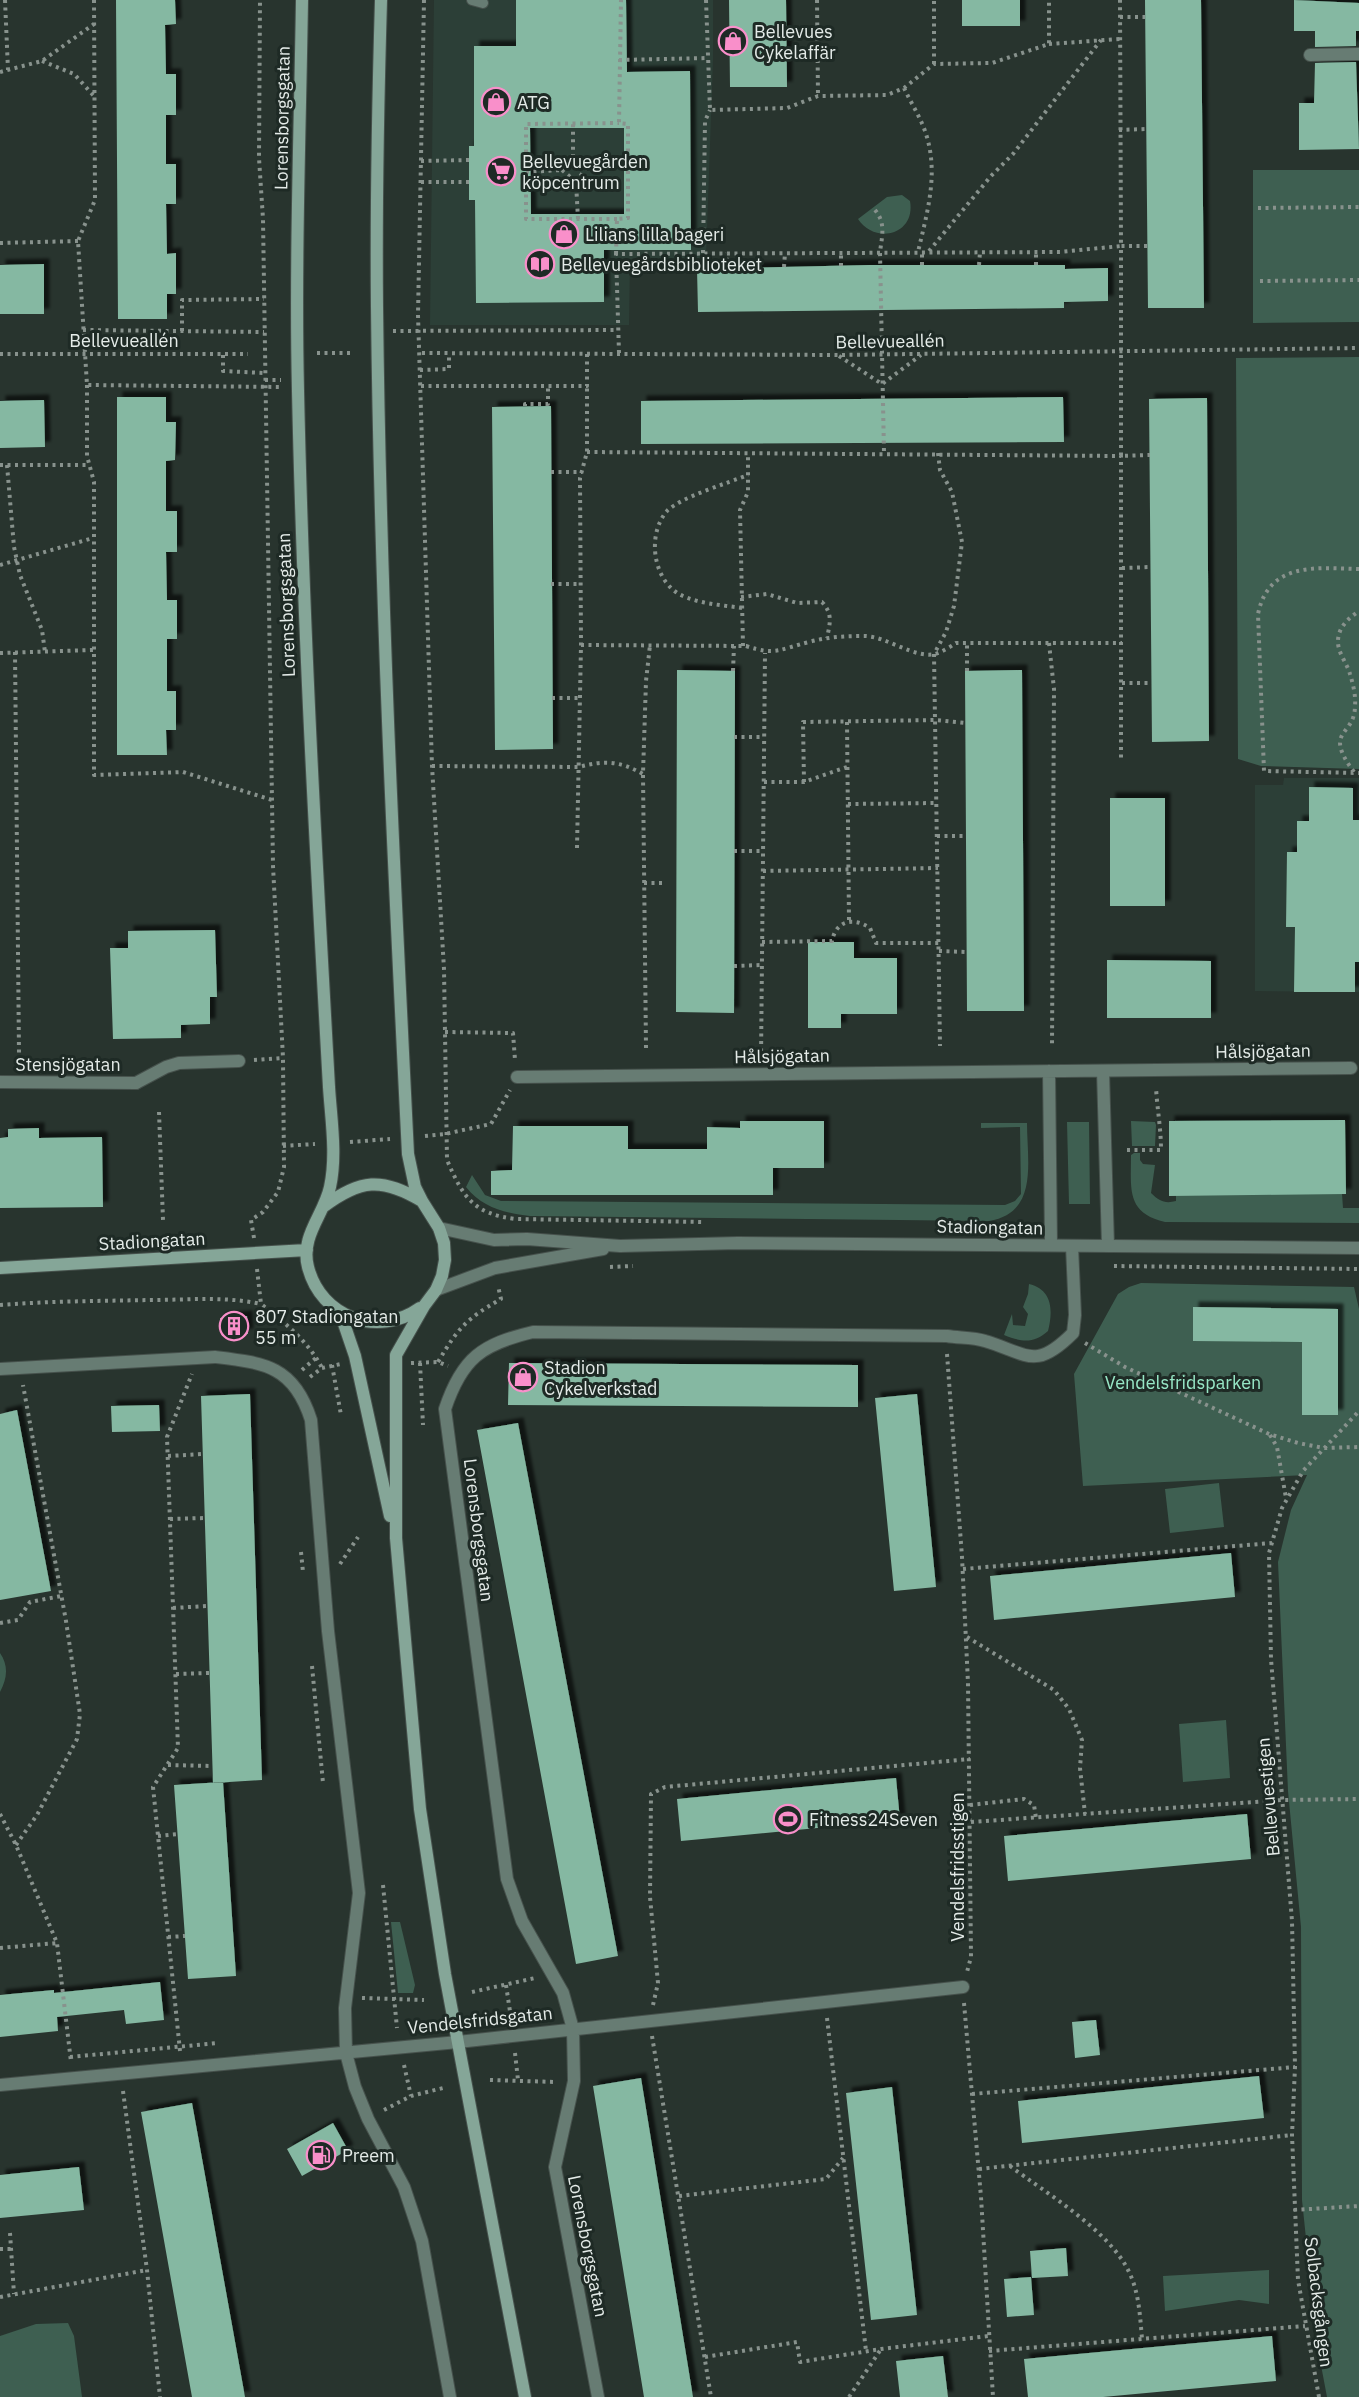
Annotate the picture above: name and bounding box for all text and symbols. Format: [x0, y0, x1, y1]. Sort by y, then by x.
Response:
place label: Bellevues Cykelaffär [754, 20, 836, 64]
shop icon: Bellevues Cykelaffär [717, 25, 749, 57]
street label: Lorensborgsgatan [269, 46, 295, 190]
shop icon: ATG [480, 86, 512, 118]
place label: ATG [517, 91, 550, 114]
place label: Bellevuegården köpcentrum [522, 150, 648, 194]
supermarket icon: Bellevuegården köpcentrum [485, 155, 517, 187]
shop icon: Lilians lilla bageri [548, 218, 580, 250]
place label: Lilians lilla bageri [585, 223, 724, 246]
library icon: Bellevuegårdsbiblioteket [524, 248, 556, 280]
place label: Bellevuegårdsbiblioteket [561, 253, 762, 276]
street label: Bellevueallén [69, 329, 179, 352]
street label: Bellevueallén [835, 329, 945, 353]
street label: Lorensborgsgatan [272, 532, 300, 678]
street label: Hålsjögatan [1215, 1039, 1311, 1063]
street label: Hålsjögatan [734, 1044, 830, 1068]
street label: Stensjögatan [15, 1053, 121, 1076]
street label: Stadiongatan [936, 1215, 1044, 1239]
street label: Stadiongatan [98, 1227, 206, 1255]
place label: 807 Stadiongatan 55 m [255, 1305, 399, 1349]
building icon: 807 Stadiongatan 55 m [218, 1310, 250, 1342]
place label: Stadion Cykelverkstad [544, 1356, 657, 1400]
shop icon: Stadion Cykelverkstad [507, 1361, 539, 1393]
park label: Vendelsfridsparken [1105, 1371, 1261, 1394]
street label: Lorensborgsgatan [459, 1457, 499, 1603]
street label: Bellevuestigen [1251, 1737, 1285, 1857]
street label: Vendelsfridsstigen [946, 1792, 969, 1942]
sports icon: Fitness24Seven [772, 1803, 804, 1835]
place label: Fitness24Seven [809, 1808, 938, 1831]
street label: Vendelsfridsgatan [406, 2001, 554, 2039]
fuel station icon: Preem [305, 2139, 337, 2171]
place label: Preem [342, 2144, 395, 2167]
street label: Lorensborgsgatan [563, 2173, 613, 2319]
street label: Solbacksgången [1300, 2235, 1338, 2369]

